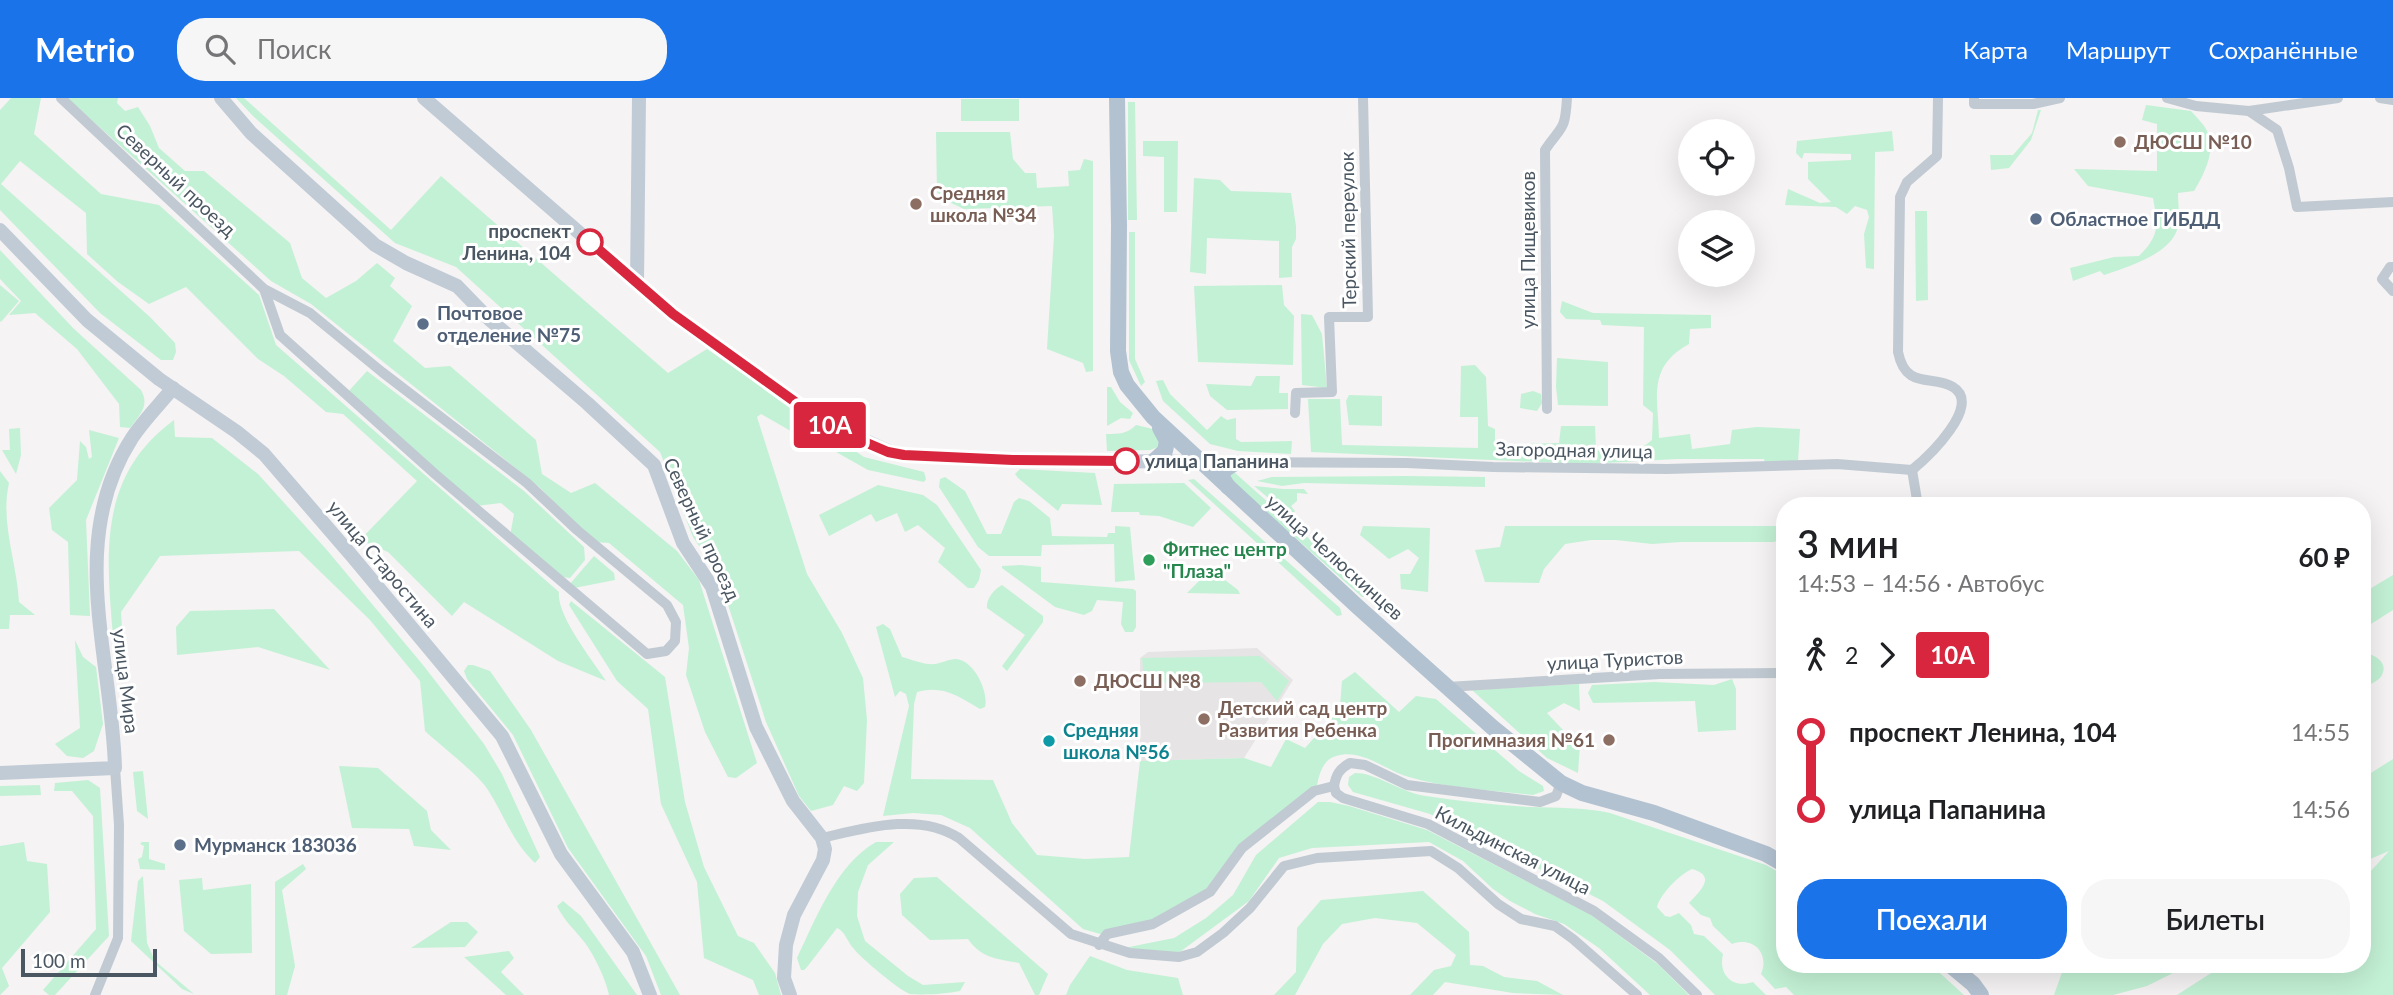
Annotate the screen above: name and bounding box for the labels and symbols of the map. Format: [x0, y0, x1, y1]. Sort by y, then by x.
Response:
street label: Северный проезд [112, 118, 241, 241]
place label: ДЮСШ №10 [2134, 130, 2252, 153]
marker: ДЮСШ №10 [2112, 134, 2128, 150]
street label: Терский переулок [1335, 151, 1360, 309]
street label: улица Пищевиков [1516, 171, 1539, 329]
place label: Средняя школа №34 [930, 181, 1036, 226]
marker: Средняя школа №34 [908, 196, 924, 212]
place label: Областное ГИБДД [2050, 207, 2220, 230]
marker: Областное ГИБДД [2028, 211, 2044, 227]
place label: проспект Ленина, 104 [462, 219, 571, 264]
marker: проспект Ленина, 104 [577, 229, 603, 255]
place label: Почтовое отделение №75 [437, 301, 581, 346]
marker: Почтовое отделение №75 [415, 316, 431, 332]
line badge: 10А [790, 402, 870, 448]
street label: Загородная улица [1495, 437, 1653, 462]
marker: улица Папанина [1113, 448, 1139, 474]
place label: улица Папанина [1145, 449, 1289, 472]
street label: Северный проезд [659, 454, 746, 604]
street label: улица Челюскинцев [1262, 489, 1409, 624]
street label: улица Старостина [323, 495, 443, 632]
place label: Фитнес центр "Плаза" [1163, 537, 1287, 582]
marker: Фитнес центр "Плаза" [1141, 552, 1157, 568]
street label: улица Мира [109, 627, 144, 735]
street label: улица Туристов [1546, 644, 1684, 675]
place label: ДЮСШ №8 [1094, 669, 1201, 692]
marker: ДЮСШ №8 [1072, 673, 1088, 689]
place label: Детский сад центр Развития Ребенка [1218, 696, 1387, 741]
marker: Детский сад центр Развития Ребенка [1196, 711, 1212, 727]
place label: Средняя школа №56 [1063, 718, 1169, 763]
place label: Прогимназия №61 [1428, 728, 1595, 751]
marker: Прогимназия №61 [1601, 732, 1617, 748]
marker: Средняя школа №56 [1041, 733, 1057, 749]
street label: Кильдинская улица [1432, 800, 1595, 899]
place label: Мурманск 183036 [194, 833, 357, 856]
marker: Мурманск 183036 [172, 837, 188, 853]
scale bar [21, 946, 158, 978]

